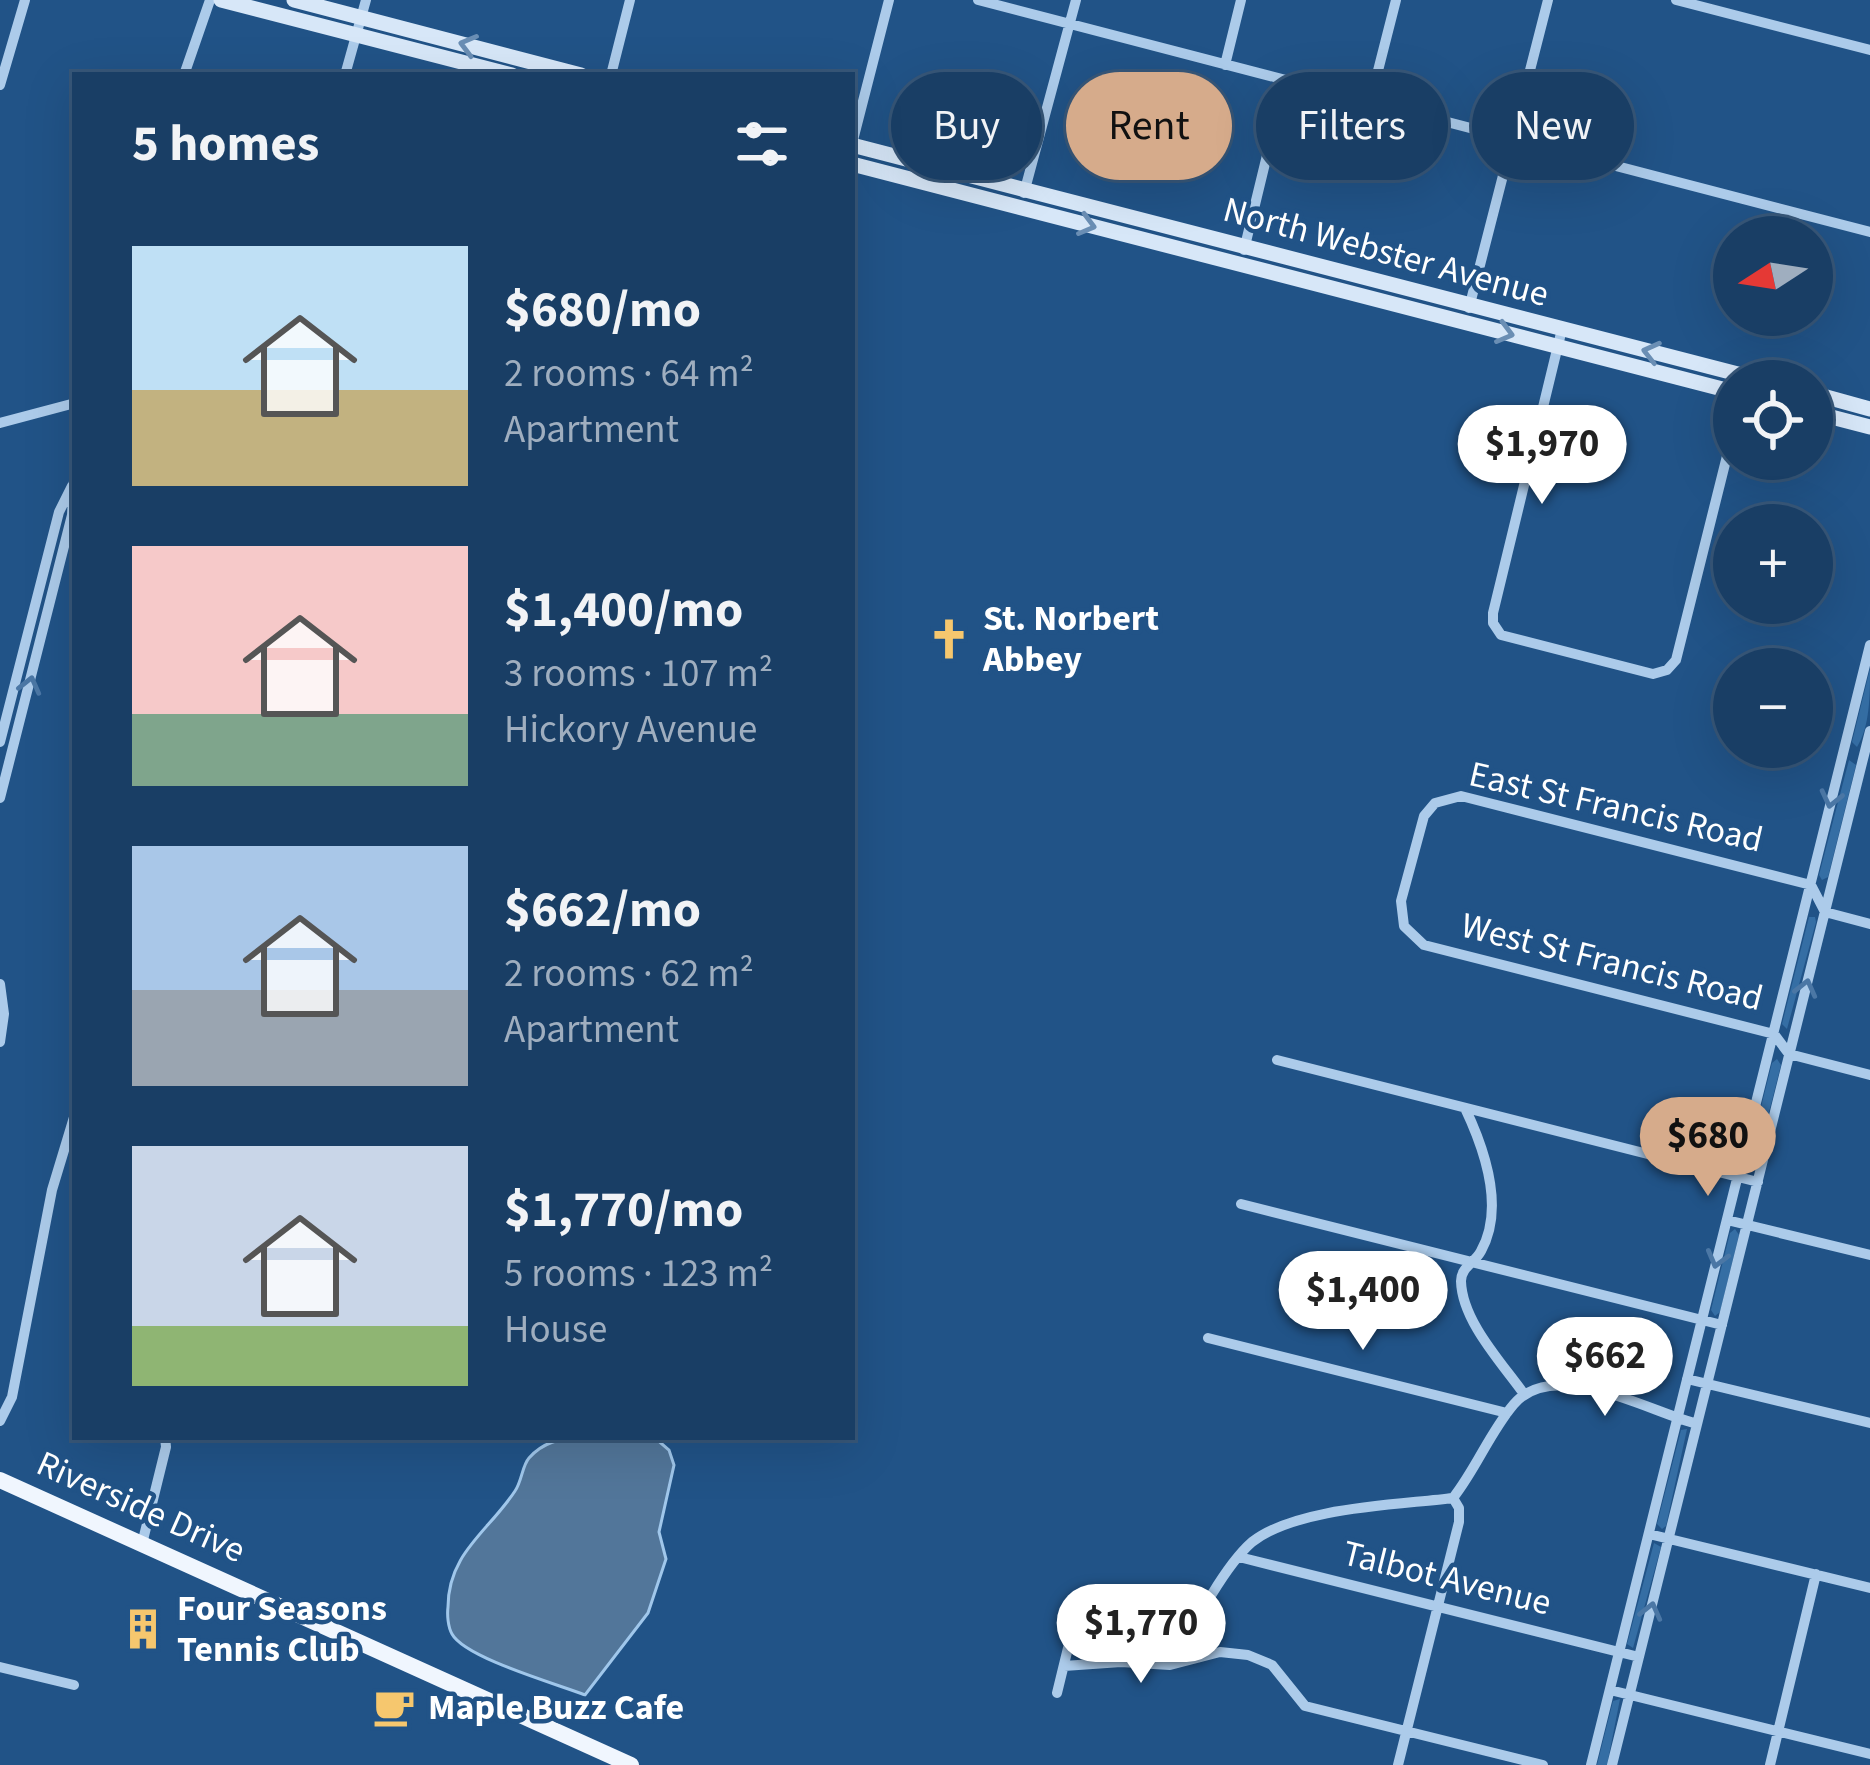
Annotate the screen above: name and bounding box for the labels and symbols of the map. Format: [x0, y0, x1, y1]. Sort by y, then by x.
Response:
one-way arrow [458, 35, 479, 60]
street label: North Webster Avenue [1218, 184, 1554, 320]
one-way arrow [1077, 211, 1097, 236]
north arrow [1713, 216, 1833, 336]
one-way arrow [1495, 319, 1515, 344]
one-way arrow [1642, 341, 1662, 366]
pin: $1,970 [1444, 405, 1640, 507]
place label: St. Norbert Abbey [982, 593, 1159, 685]
church icon: St. Norbert Abbey [926, 616, 972, 662]
one-way arrow [16, 676, 41, 696]
street label: East St Francis Road [1464, 748, 1768, 866]
one-way arrow [1820, 789, 1845, 809]
street label: West St Francis Road [1456, 900, 1768, 1024]
one-way arrow [1792, 978, 1817, 998]
pin: $680 [1637, 1097, 1779, 1199]
one-way arrow [1706, 1249, 1731, 1269]
pin: $1,400 [1265, 1251, 1461, 1353]
pin: $662 [1534, 1317, 1676, 1419]
street label: Riverside Drive [29, 1438, 253, 1576]
street label: Talbot Avenue [1337, 1527, 1557, 1629]
place label: Four Seasons Tennis Club [177, 1583, 387, 1675]
pin: $1,770 [1043, 1584, 1239, 1686]
one-way arrow [1637, 1601, 1662, 1621]
building icon: Four Seasons Tennis Club [120, 1606, 166, 1652]
place label: Maple Buzz Cafe [428, 1682, 684, 1733]
cafe icon: Maple Buzz Cafe [371, 1684, 417, 1730]

